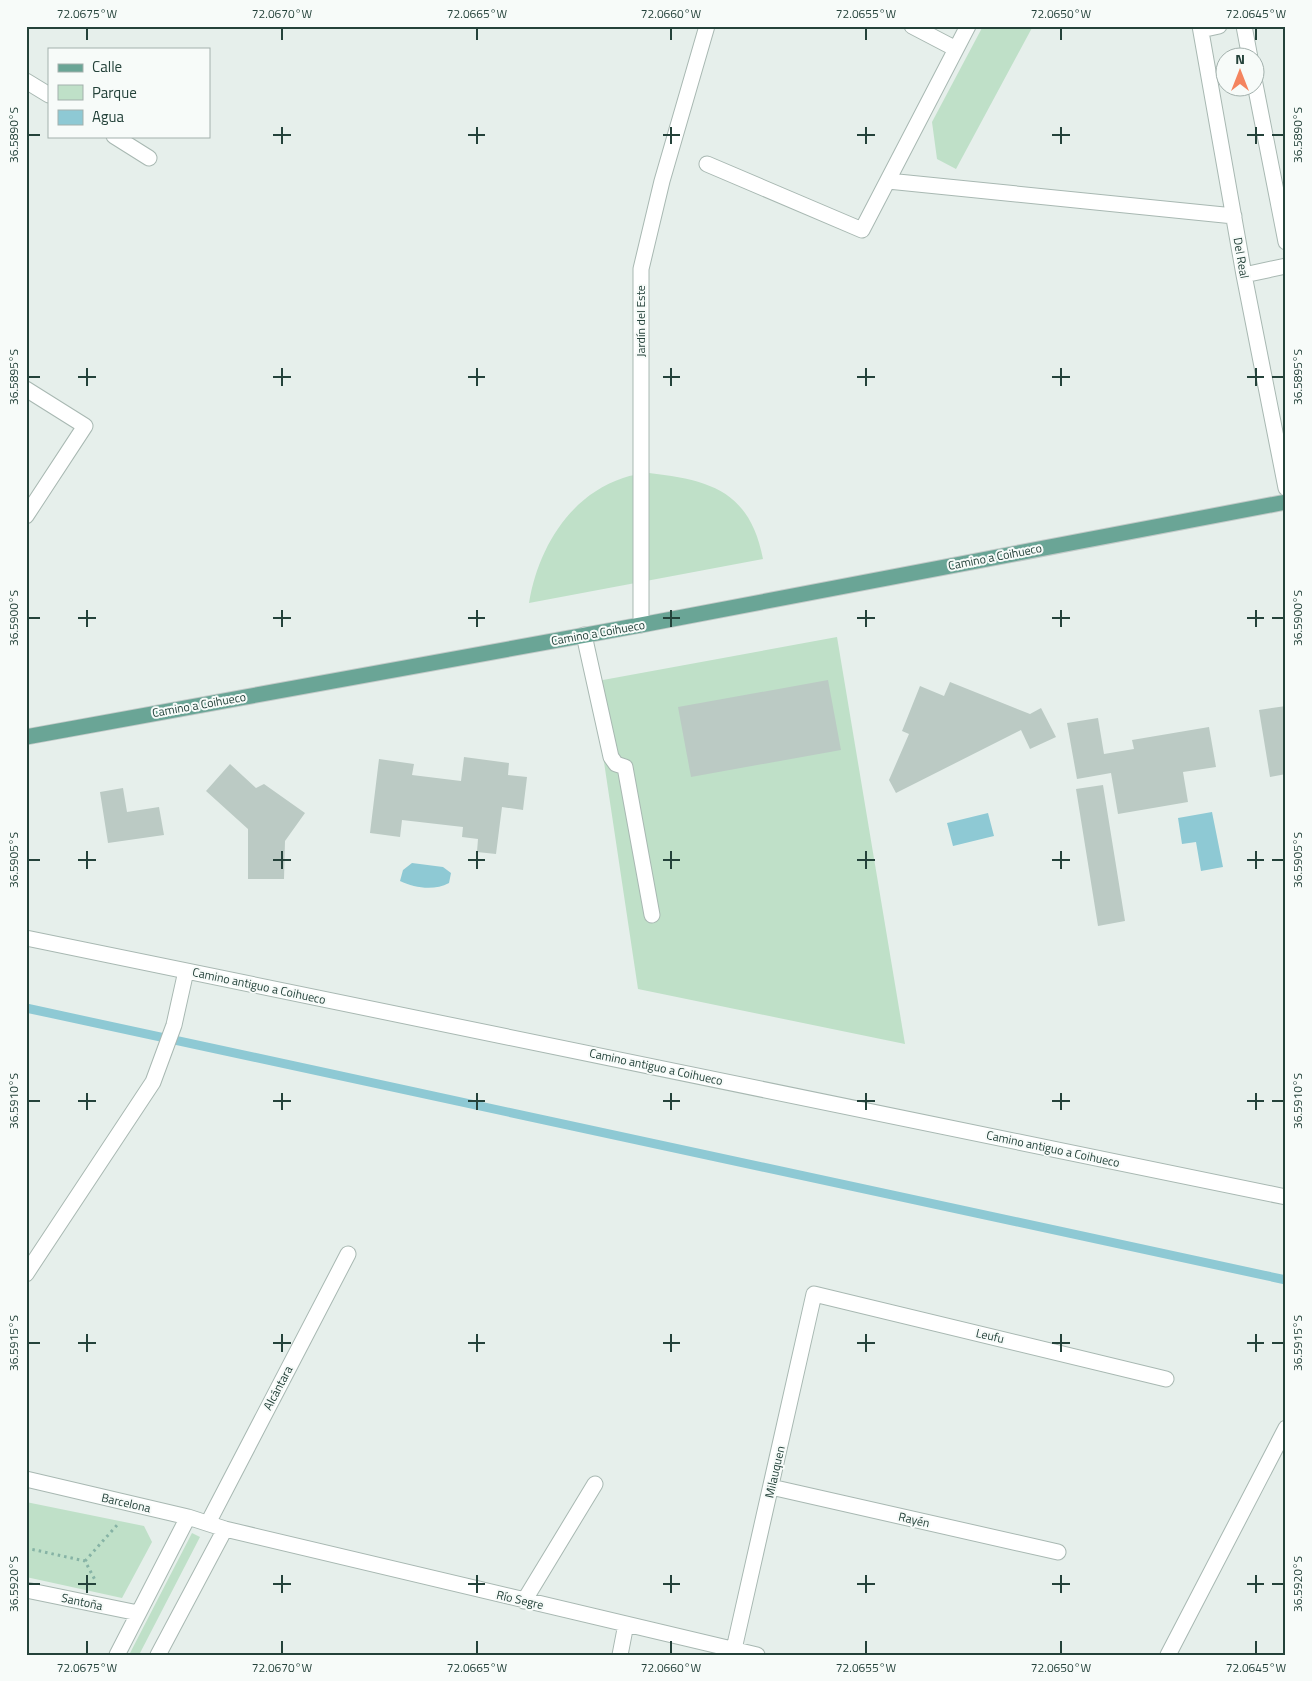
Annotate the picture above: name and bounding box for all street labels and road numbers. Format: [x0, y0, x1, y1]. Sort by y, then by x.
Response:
street label: Del Real [1229, 236, 1254, 280]
street label: Jardín del Este [631, 285, 650, 357]
street label: Camino a Coihueco [946, 538, 1043, 575]
street label: Camino a Coihueco [549, 615, 646, 650]
street label: Camino a Coihueco [150, 687, 247, 722]
street label: Camino antiguo a Coihueco [191, 962, 327, 1009]
street label: Camino antiguo a Coihueco [588, 1043, 724, 1090]
street label: Camino antiguo a Coihueco [985, 1125, 1121, 1172]
street label: Leufu [974, 1323, 1006, 1348]
street label: Alcántara [258, 1362, 297, 1413]
street label: Milauquen [759, 1444, 790, 1500]
street label: Barcelona [100, 1488, 153, 1517]
street label: Rayén [897, 1507, 932, 1532]
street label: Río Segre [495, 1585, 546, 1614]
street label: Santoña [60, 1588, 105, 1615]

